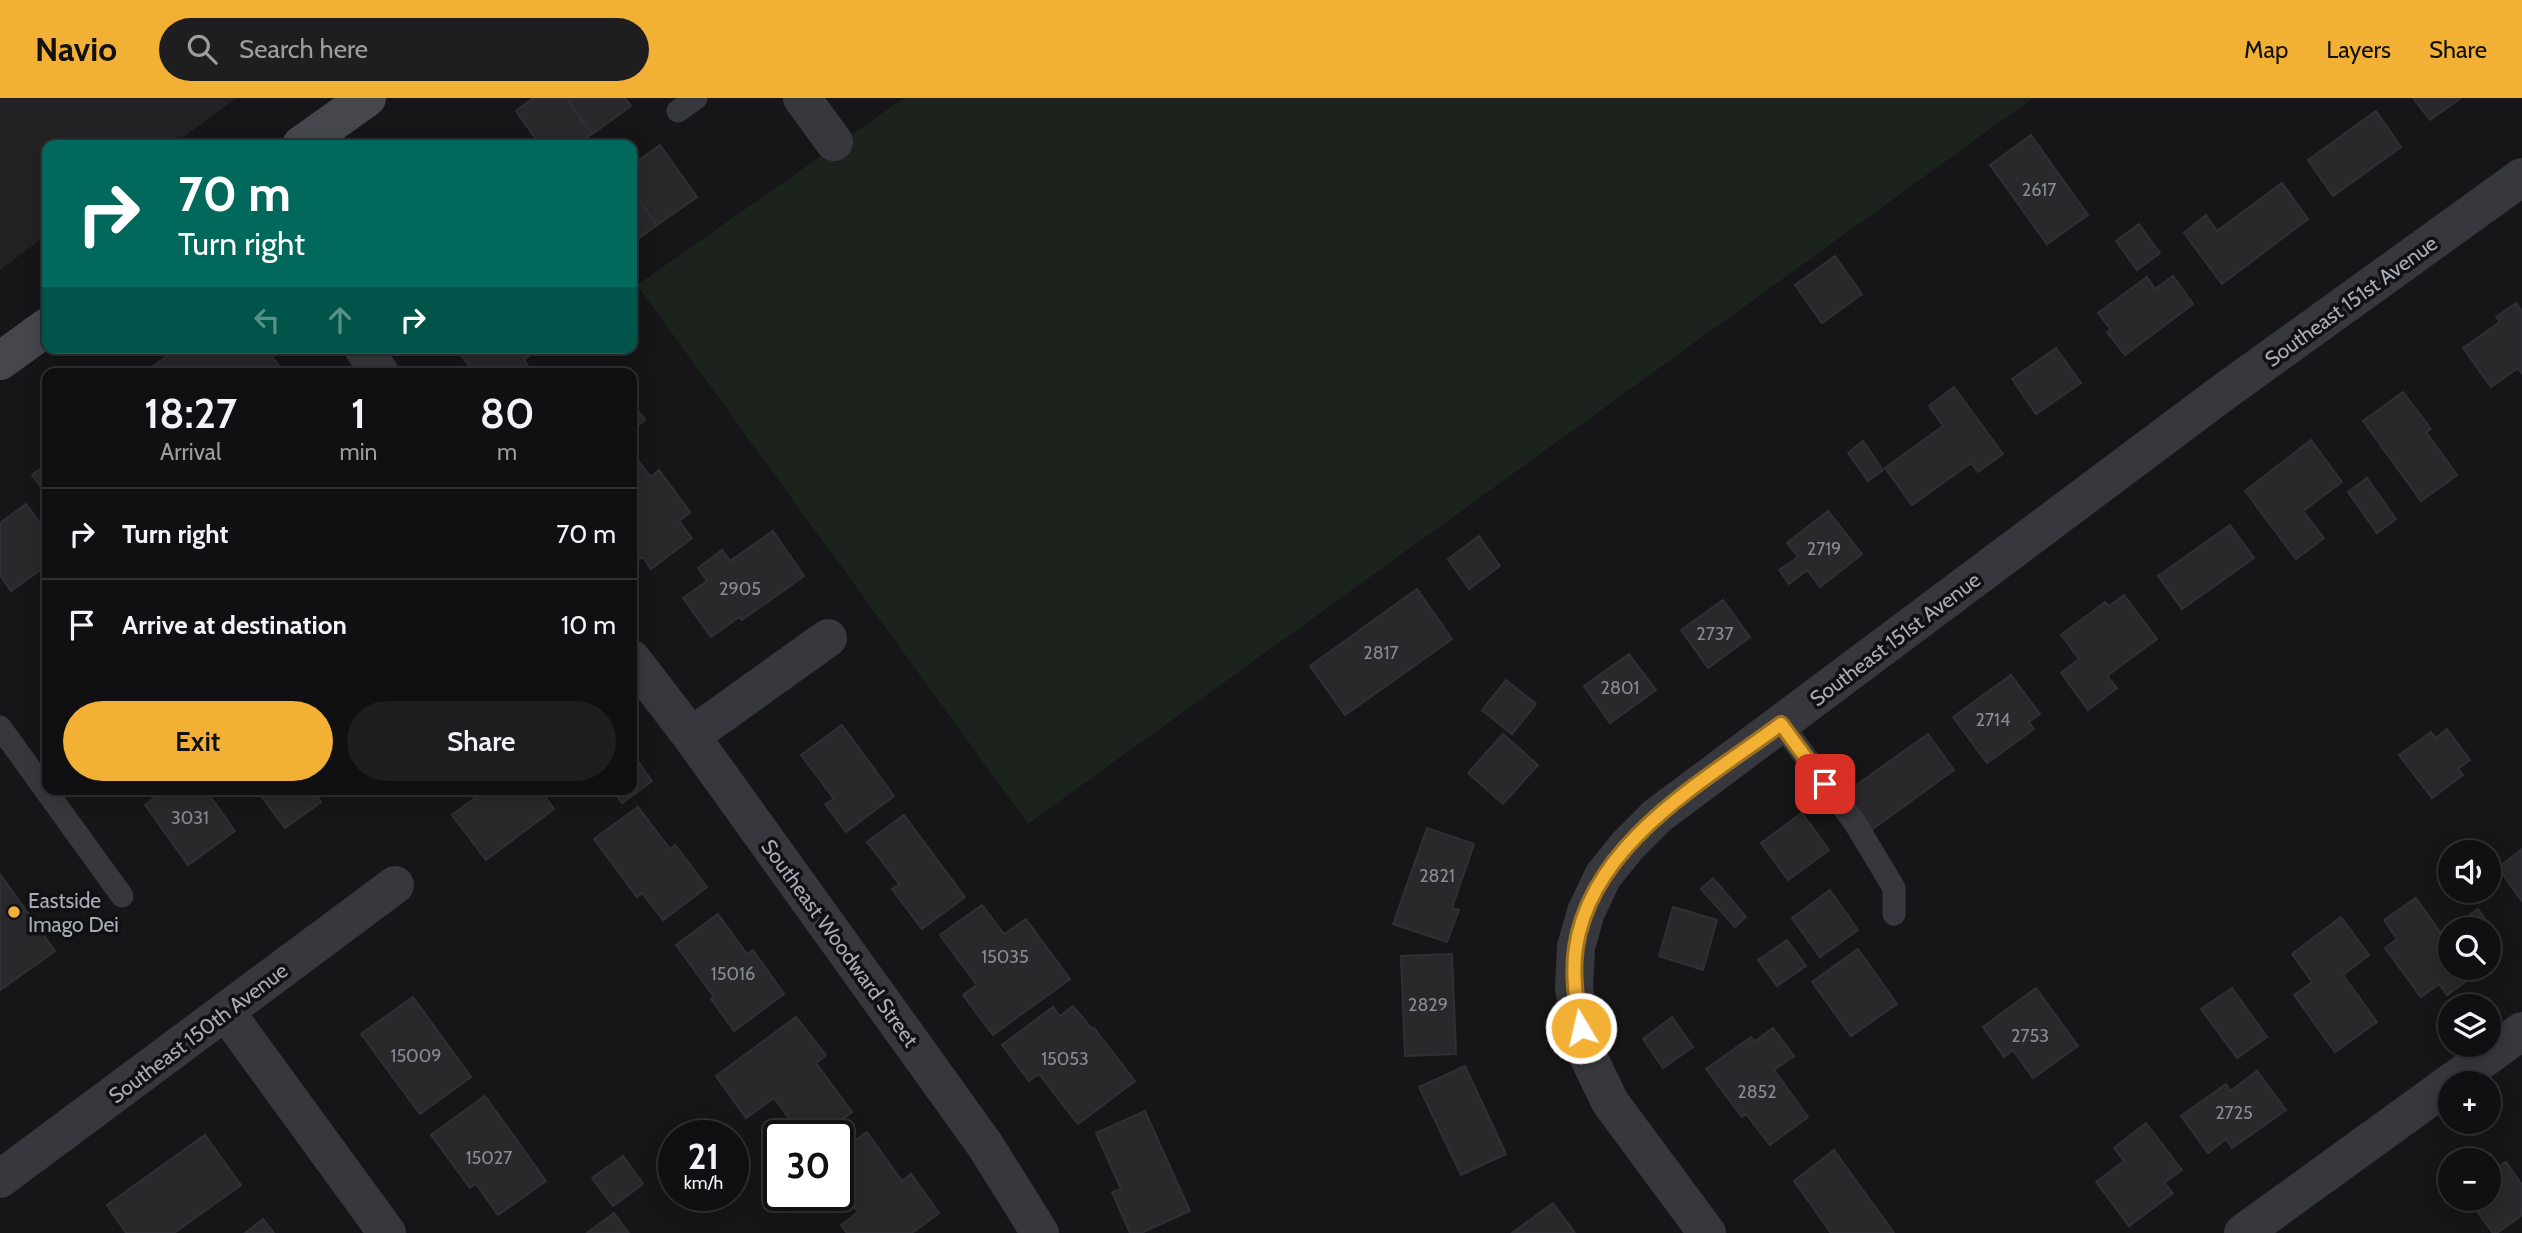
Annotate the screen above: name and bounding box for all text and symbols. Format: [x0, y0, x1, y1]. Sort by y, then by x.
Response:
search box [159, 18, 649, 81]
text: Navio [35, 29, 117, 69]
icon: search [183, 30, 221, 68]
text: Search here [239, 33, 368, 65]
text: Map [2244, 35, 2288, 64]
text: Layers [2326, 35, 2391, 64]
text: Share [2429, 35, 2487, 64]
text: 70 m [178, 164, 291, 223]
icon: right [63, 168, 154, 259]
house number: 2617 [2022, 179, 2056, 201]
text: Turn right [178, 224, 305, 263]
street label: Southeast 151st Avenue [2260, 230, 2442, 372]
icon: left [248, 301, 286, 339]
icon: ahead [321, 301, 359, 339]
icon: right [394, 301, 432, 339]
text: 18:27 [144, 387, 237, 439]
text: 1 [351, 387, 366, 439]
text: 80 [480, 387, 535, 439]
text: Arrival [160, 438, 221, 466]
text: min [339, 438, 377, 466]
text: m [497, 438, 517, 466]
icon: right [63, 515, 101, 553]
text: Turn right [122, 518, 228, 550]
text: 70 m [556, 518, 616, 550]
house number: 2719 [1807, 538, 1841, 560]
street label: Southeast 151st Avenue [1805, 567, 1985, 711]
house number: 2905 [719, 578, 761, 600]
icon: arrive [63, 606, 101, 644]
text: Arrive at destination [122, 609, 347, 641]
text: 10 m [561, 609, 616, 641]
house number: 2737 [1696, 623, 1734, 645]
house number: 2817 [1363, 642, 1399, 664]
house number: 2801 [1601, 677, 1639, 699]
button: Exit [63, 701, 333, 781]
button: Share [347, 701, 616, 781]
house number: 2714 [1976, 709, 2010, 731]
pin [1795, 754, 1855, 814]
icon: arrive [1806, 765, 1844, 803]
house number: 3031 [171, 807, 209, 829]
street label: Southeast Woodward Street [756, 834, 924, 1052]
map controls [2438, 840, 2501, 1211]
button: sound [2438, 840, 2501, 903]
house number: 2821 [1419, 865, 1455, 887]
place label: Eastside Imago Dei [28, 888, 119, 937]
marker: Eastside Imago Dei [6, 904, 22, 920]
button: search [2438, 917, 2501, 980]
house number: 15035 [981, 946, 1029, 968]
street label: Southeast 150th Avenue [104, 957, 292, 1108]
house number: 15016 [711, 963, 755, 985]
position arrow [1544, 991, 1618, 1065]
house number: 2829 [1408, 994, 1448, 1016]
button: layers [2438, 994, 2501, 1057]
house number: 2753 [2011, 1025, 2049, 1047]
house number: 15009 [391, 1045, 441, 1067]
house number: 15053 [1041, 1048, 1089, 1070]
button: + [2438, 1071, 2501, 1134]
house number: 2852 [1737, 1081, 1777, 1103]
house number: 2725 [2215, 1102, 2253, 1124]
speed limit sign: 30 [763, 1120, 854, 1211]
text: 21 [688, 1135, 719, 1178]
house number: 15027 [466, 1147, 512, 1169]
button: − [2438, 1148, 2501, 1211]
text: km/h [684, 1172, 723, 1194]

